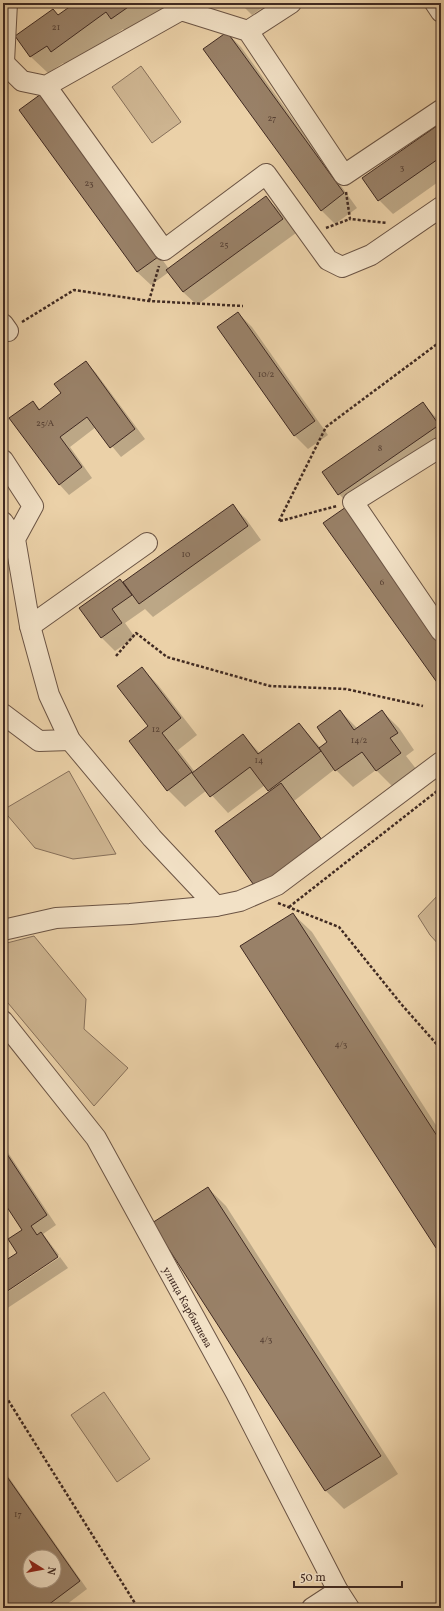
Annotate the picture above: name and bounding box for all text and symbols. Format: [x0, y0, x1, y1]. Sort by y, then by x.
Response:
house number: 21 [52, 21, 60, 34]
house number: 27 [268, 112, 276, 125]
house number: 3 [400, 161, 405, 174]
house number: 23 [84, 177, 94, 190]
house number: 25 [219, 238, 229, 251]
house number: 10/2 [258, 368, 274, 381]
house number: 25/А [36, 417, 55, 430]
house number: 8 [378, 442, 383, 455]
house number: 10 [182, 548, 191, 561]
house number: 6 [380, 576, 385, 589]
house number: 12 [152, 723, 160, 736]
house number: 14/2 [351, 734, 367, 747]
house number: 14 [255, 754, 263, 767]
house number: 4/3 [334, 1038, 348, 1051]
street label: улица Карбышева [158, 1264, 215, 1351]
house number: 4/3 [259, 1333, 273, 1346]
house number: 17 [14, 1508, 22, 1521]
north arrow [22, 1549, 62, 1589]
scale bar [294, 1563, 402, 1589]
text: N [42, 1565, 58, 1576]
text: 50 m [300, 1570, 326, 1586]

